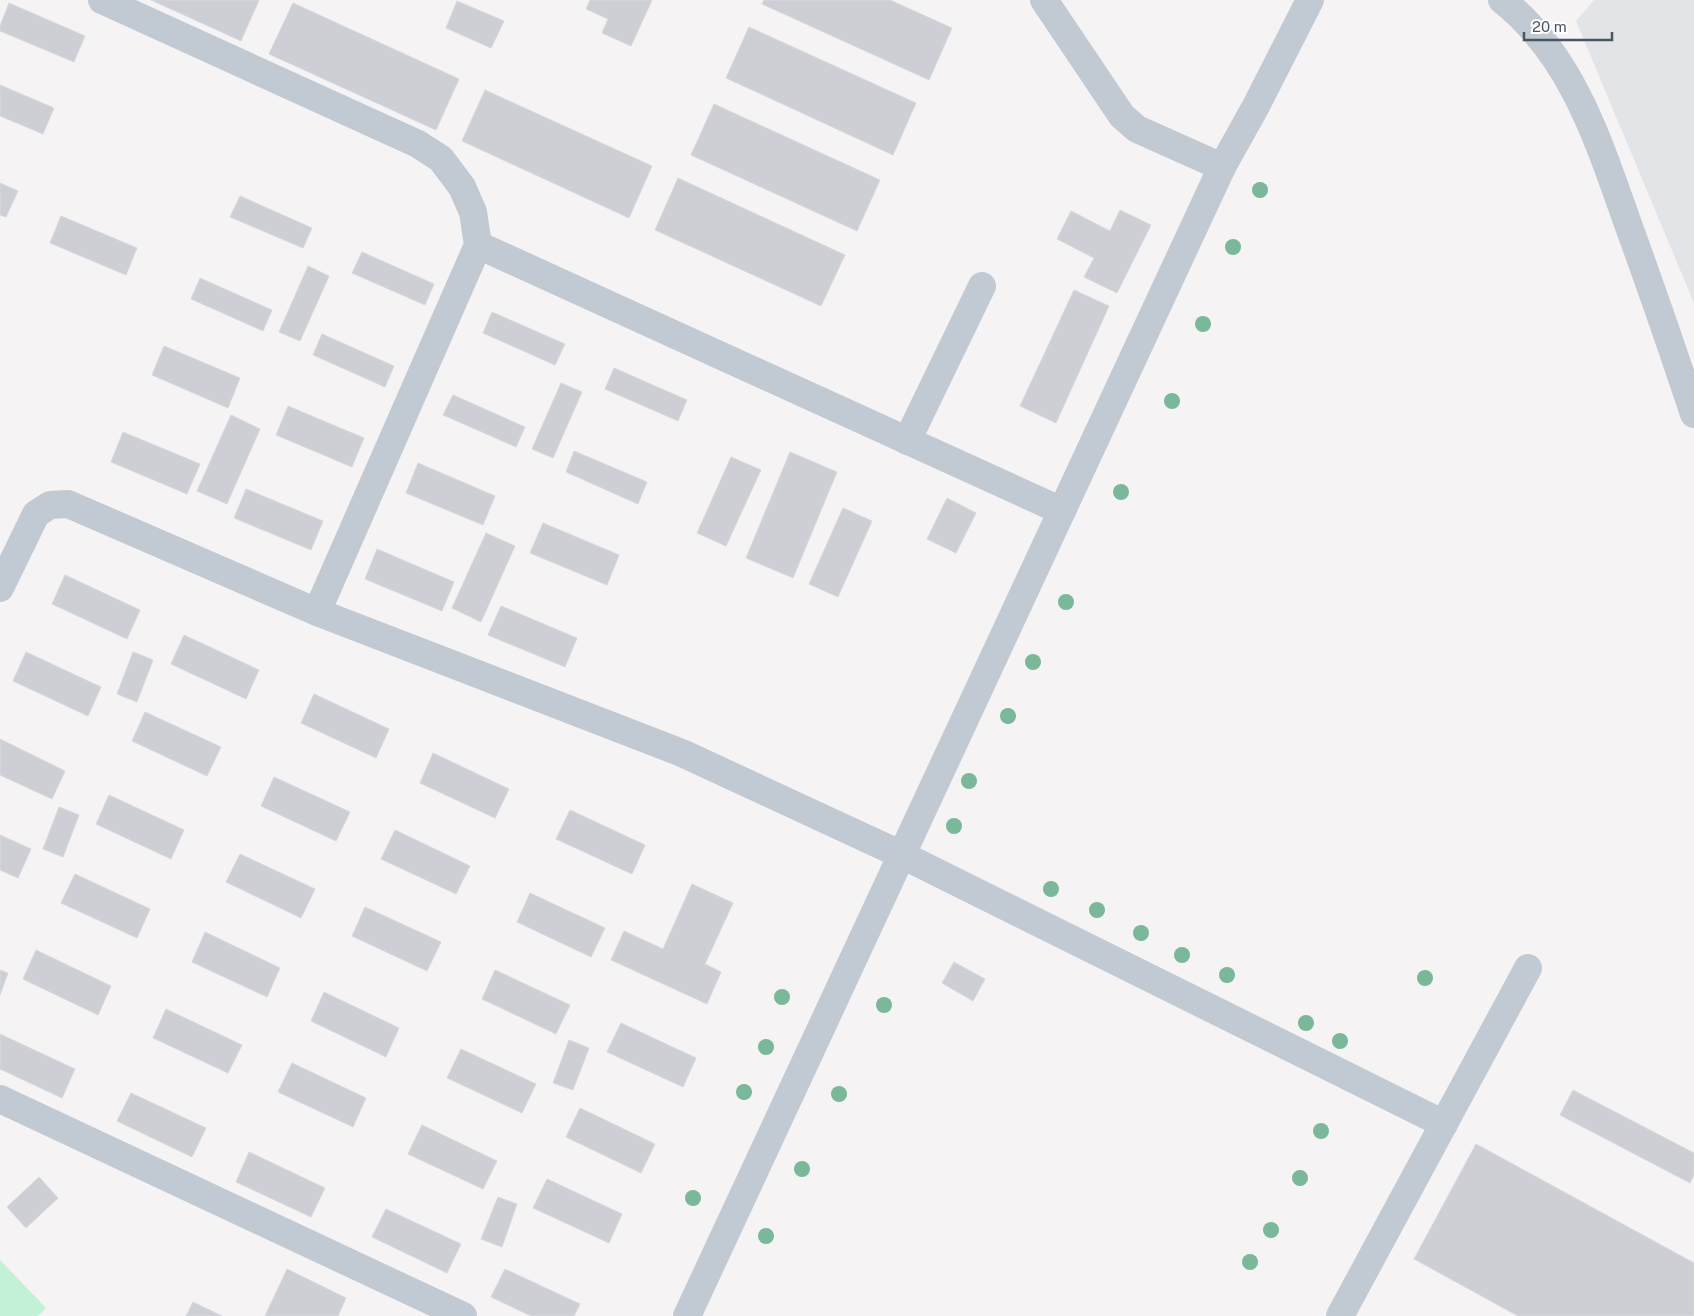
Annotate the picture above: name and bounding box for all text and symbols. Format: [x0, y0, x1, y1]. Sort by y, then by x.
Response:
scale bar [1524, 10, 1612, 42]
text: 20 m [1532, 18, 1567, 35]

